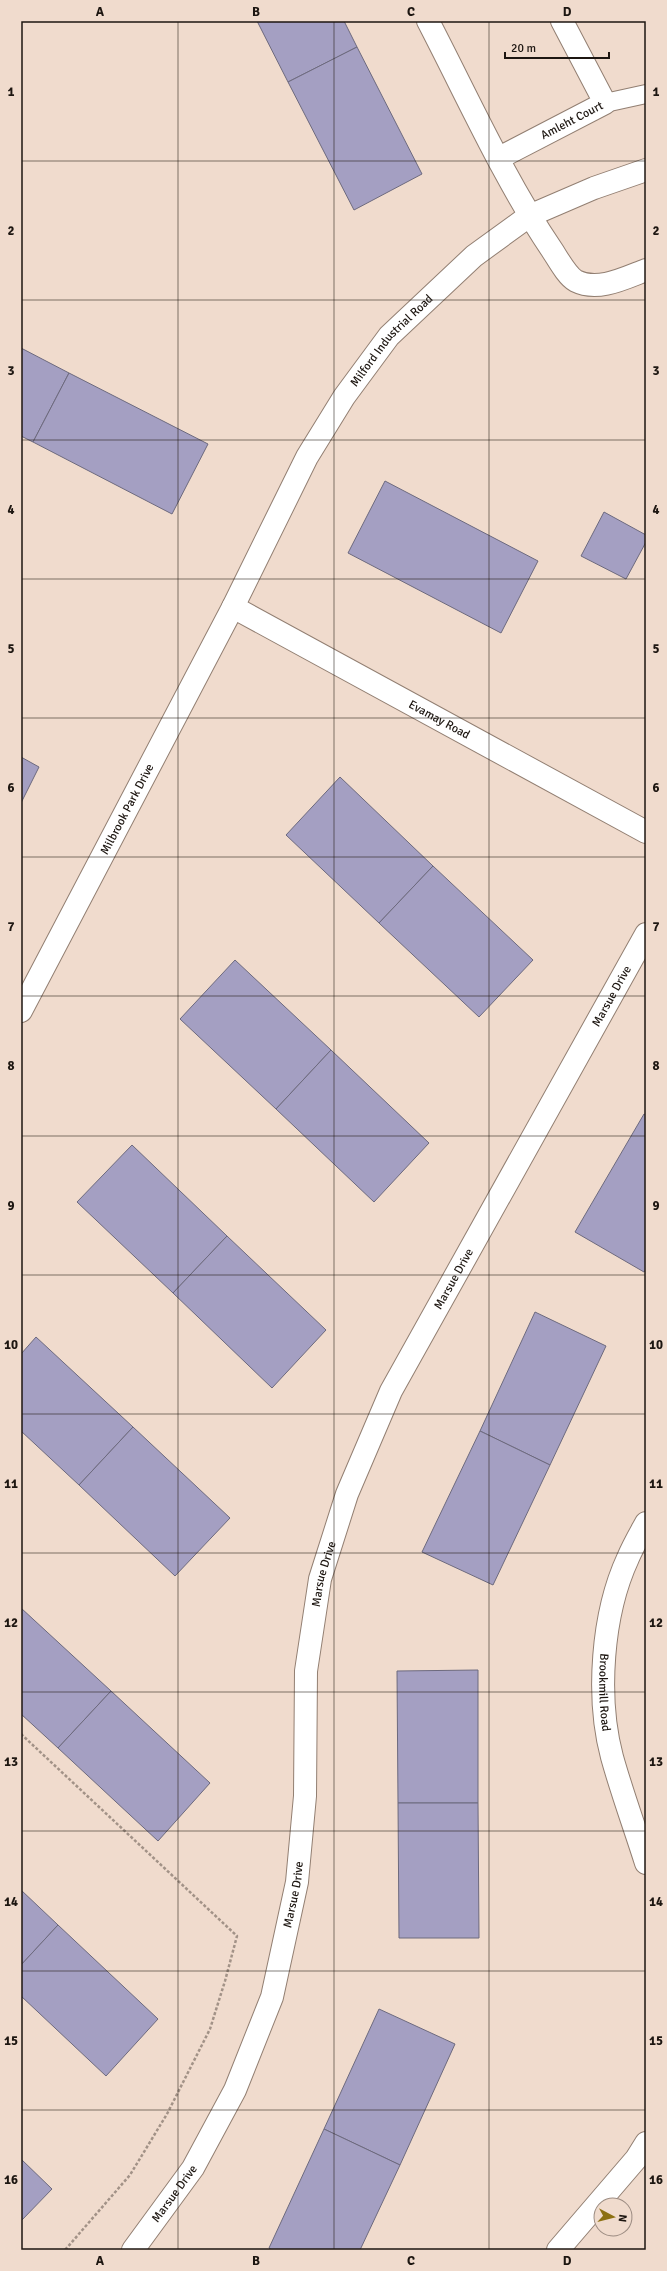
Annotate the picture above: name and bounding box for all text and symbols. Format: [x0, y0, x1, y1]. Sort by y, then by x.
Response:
text: A [96, 4, 105, 20]
text: B [252, 4, 260, 20]
text: C [407, 4, 415, 20]
text: D [563, 4, 572, 20]
scale bar [505, 34, 609, 60]
text: 20 m [511, 41, 536, 56]
text: 1 [7, 84, 15, 100]
text: 1 [652, 84, 660, 100]
street label: Amleht Court [538, 98, 606, 143]
text: 2 [7, 223, 15, 239]
text: 2 [652, 223, 660, 239]
street label: Milford Industrial Road [347, 291, 436, 390]
text: 3 [7, 363, 15, 379]
text: 3 [652, 363, 660, 379]
text: 4 [7, 502, 15, 518]
text: 4 [652, 502, 660, 518]
text: 5 [7, 641, 15, 657]
text: 5 [652, 641, 660, 657]
street label: Evamay Road [406, 697, 473, 742]
street label: Milbrook Park Drive [97, 761, 157, 857]
text: 6 [7, 780, 15, 796]
text: 6 [652, 780, 660, 796]
text: 7 [7, 919, 15, 935]
text: 7 [652, 919, 660, 935]
street label: Marsue Drive [588, 963, 634, 1029]
text: 8 [7, 1058, 15, 1074]
text: 8 [652, 1058, 660, 1074]
text: 9 [7, 1198, 15, 1214]
text: 9 [652, 1198, 660, 1214]
street label: Marsue Drive [431, 1246, 477, 1312]
text: 10 [4, 1337, 18, 1353]
text: 10 [649, 1337, 663, 1353]
text: 11 [4, 1476, 18, 1492]
text: 11 [649, 1476, 663, 1492]
street label: Marsue Drive [308, 1539, 339, 1608]
text: 12 [4, 1615, 18, 1631]
text: 12 [649, 1615, 663, 1631]
street label: Brookmill Road [596, 1653, 614, 1732]
text: 13 [4, 1754, 18, 1770]
text: 13 [649, 1754, 663, 1770]
street label: Marsue Drive [280, 1861, 306, 1929]
text: 14 [4, 1894, 18, 1910]
text: 14 [649, 1894, 663, 1910]
text: 15 [4, 2033, 18, 2049]
text: 15 [649, 2033, 663, 2049]
street label: Marsue Drive [148, 2162, 200, 2225]
text: 16 [4, 2172, 18, 2188]
text: 16 [649, 2172, 663, 2188]
north arrow [593, 2197, 633, 2237]
text: N [616, 2214, 629, 2223]
text: A [96, 2253, 105, 2269]
text: B [252, 2253, 260, 2269]
text: C [407, 2253, 415, 2269]
text: D [563, 2253, 572, 2269]

